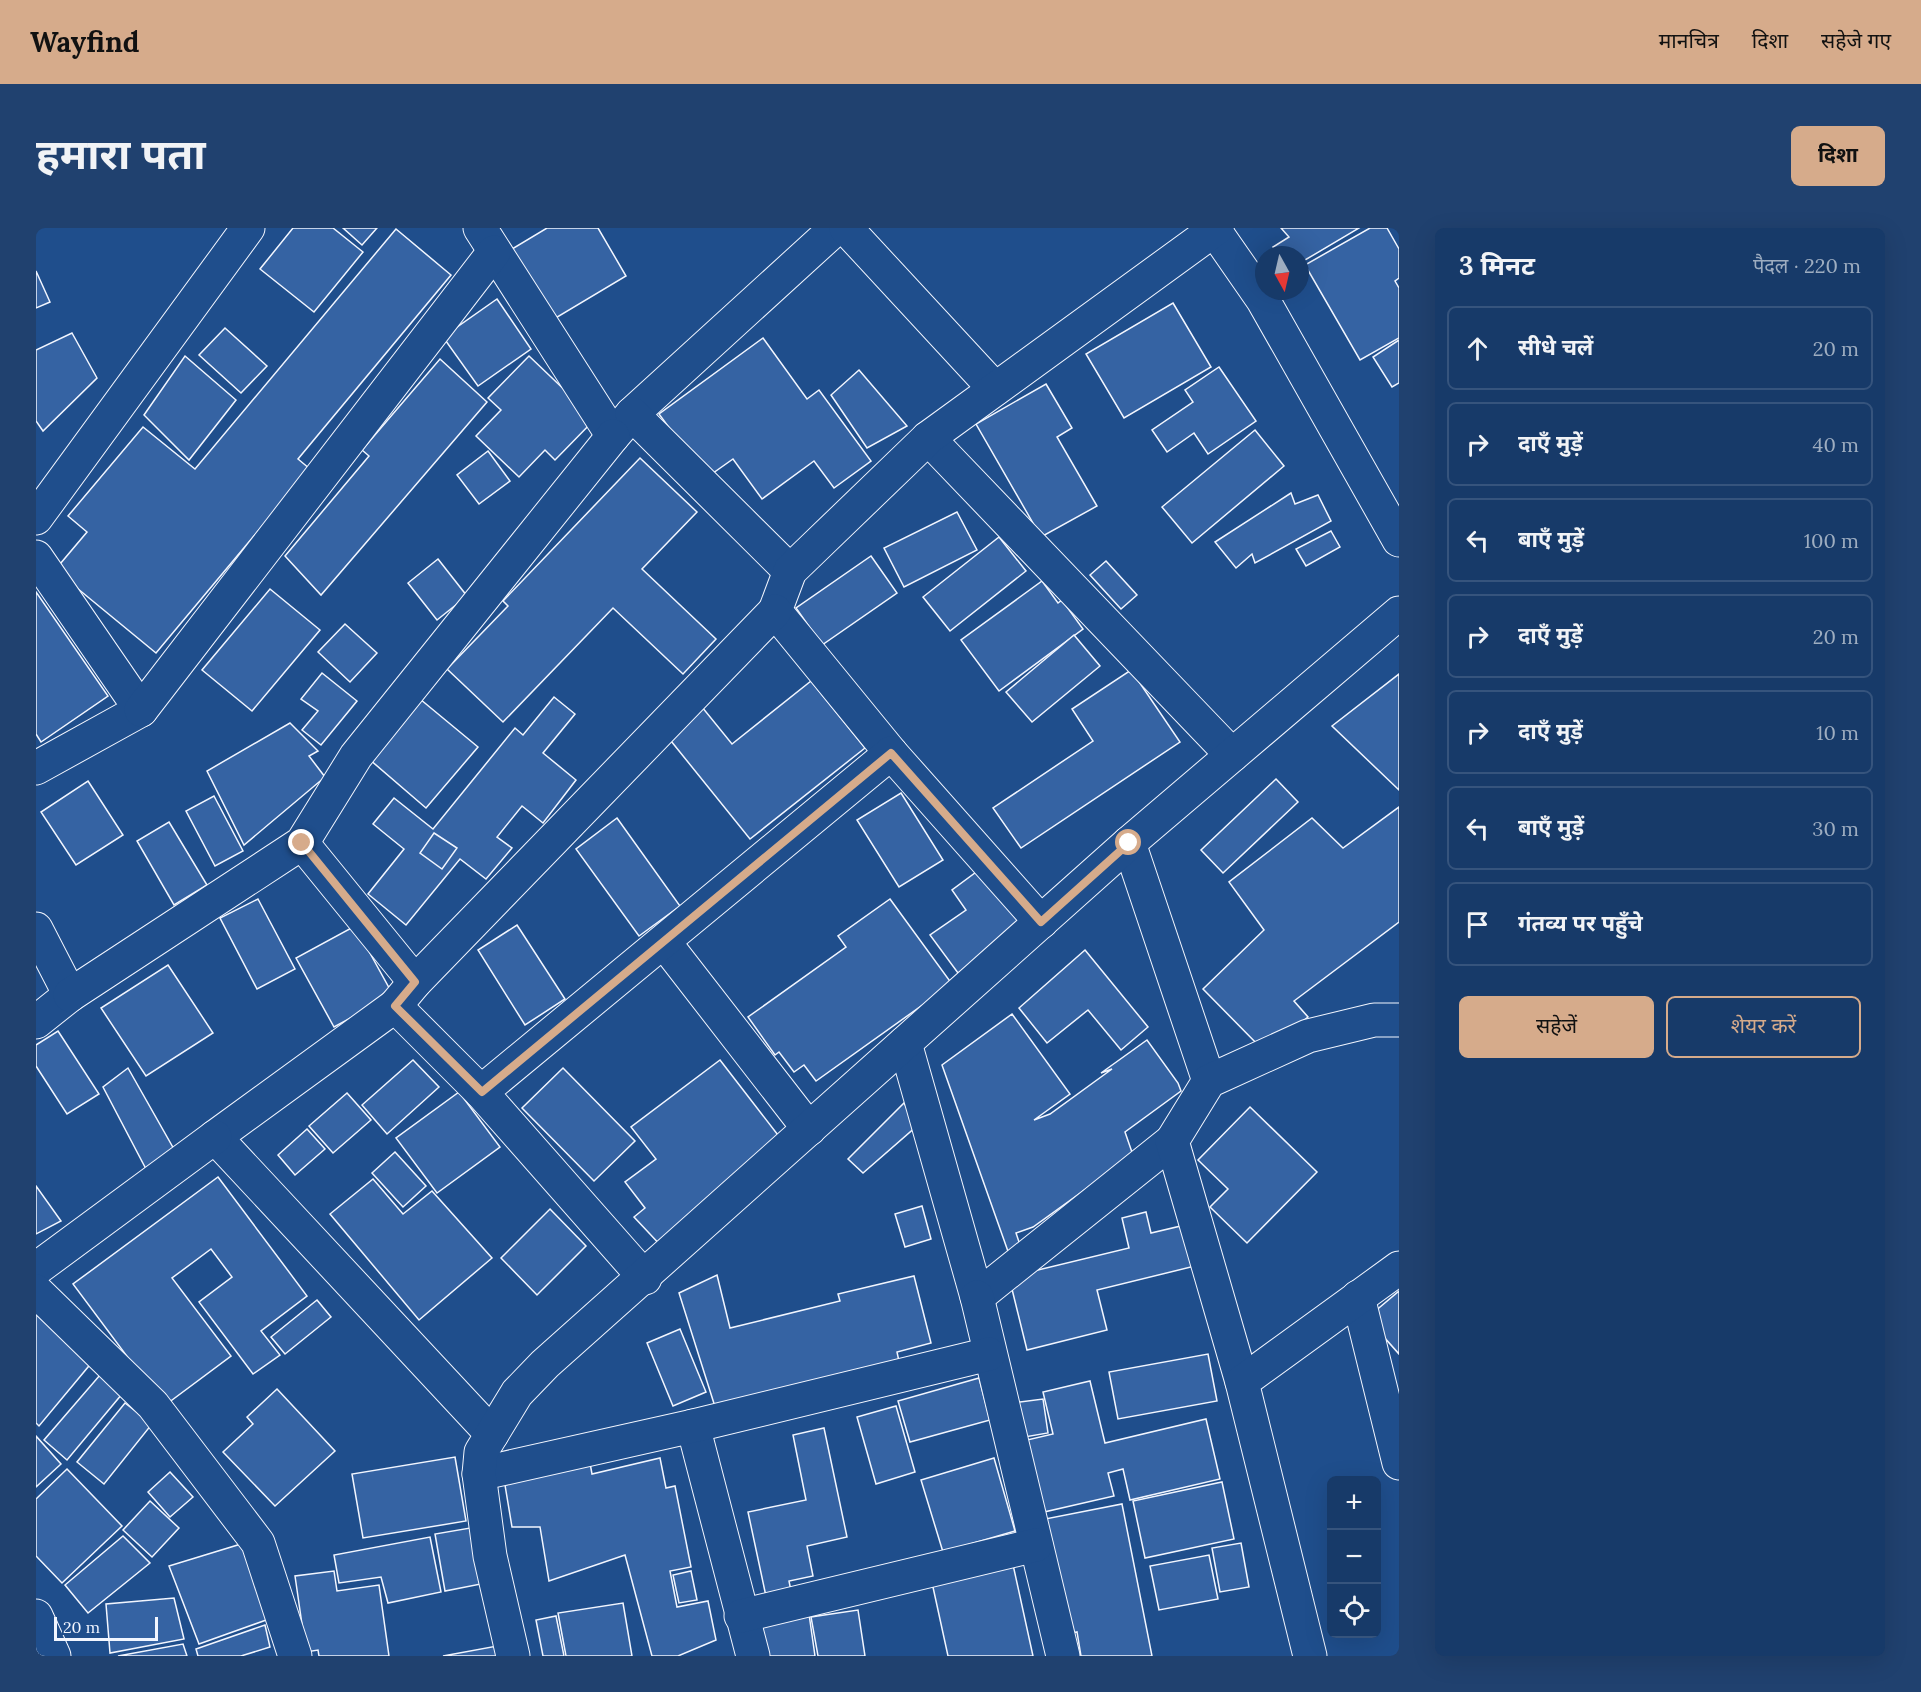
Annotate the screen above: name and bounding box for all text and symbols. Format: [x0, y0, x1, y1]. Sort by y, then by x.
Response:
text: Wayfind [30, 24, 139, 60]
text: मानचित्र [1659, 27, 1719, 54]
text: दिशा [1752, 27, 1788, 54]
text: सहेजे गए [1821, 27, 1891, 54]
button: दिशा [1791, 126, 1885, 186]
text: हमारा पता [36, 127, 206, 181]
north arrow [1255, 246, 1309, 300]
text: 3 मिनट [1459, 249, 1535, 282]
text: पैदल · 220 m [1753, 253, 1861, 278]
icon: ahead [1461, 332, 1494, 365]
text: सीधे चलें [1518, 333, 1593, 361]
text: 20 m [1813, 336, 1859, 361]
icon: right [1461, 428, 1494, 461]
text: दाएँ मुड़ें [1518, 429, 1583, 457]
text: 40 m [1813, 432, 1859, 457]
icon: left [1461, 524, 1494, 557]
text: बाएँ मुड़ें [1518, 525, 1584, 553]
text: 100 m [1804, 528, 1859, 553]
icon: right [1461, 620, 1494, 653]
text: दाएँ मुड़ें [1518, 621, 1583, 649]
text: 20 m [1813, 624, 1859, 649]
icon: right [1461, 716, 1494, 749]
text: दाएँ मुड़ें [1518, 717, 1583, 745]
text: 10 m [1816, 720, 1859, 745]
icon: left [1461, 812, 1494, 845]
text: बाएँ मुड़ें [1518, 813, 1584, 841]
text: 30 m [1812, 816, 1859, 841]
route end [288, 829, 314, 855]
route start [1115, 829, 1141, 855]
icon: arrive [1461, 908, 1494, 941]
text: गंतव्य पर पहुँचे [1518, 909, 1643, 937]
button: सहेजें [1459, 996, 1654, 1058]
button: शेयर करें [1666, 996, 1861, 1058]
map controls [1327, 1476, 1381, 1638]
button: + [1327, 1476, 1381, 1530]
button: − [1327, 1530, 1381, 1584]
button: locate [1327, 1584, 1381, 1638]
scale bar [54, 1614, 158, 1642]
text: 20 m [63, 1617, 100, 1637]

